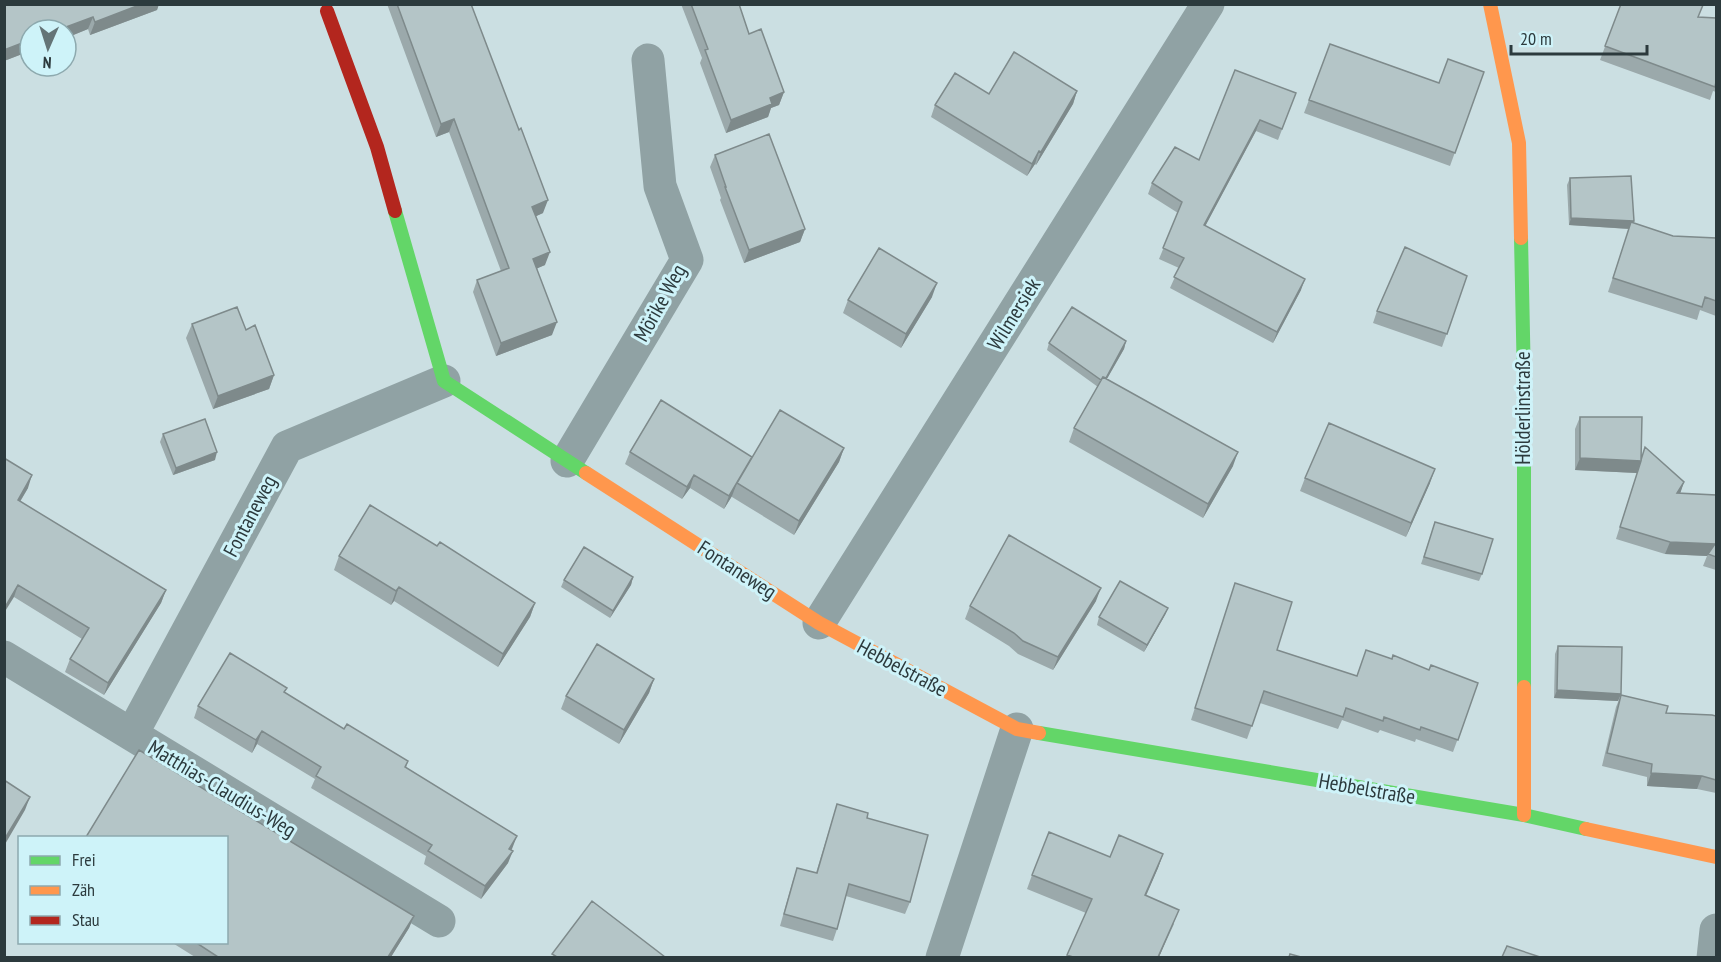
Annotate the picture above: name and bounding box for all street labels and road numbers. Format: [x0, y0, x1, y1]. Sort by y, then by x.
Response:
street label: Mörike Weg [627, 259, 692, 346]
street label: Wilmersiek [981, 273, 1046, 355]
street label: Hölderlinstraße [1509, 351, 1536, 465]
street label: Fontaneweg [217, 470, 282, 561]
street label: Fontaneweg [693, 534, 782, 605]
street label: Hebbelstraße [853, 633, 952, 702]
street label: Matthias-Claudius-Weg [143, 734, 301, 843]
street label: Hebbelstraße [1317, 767, 1418, 810]

